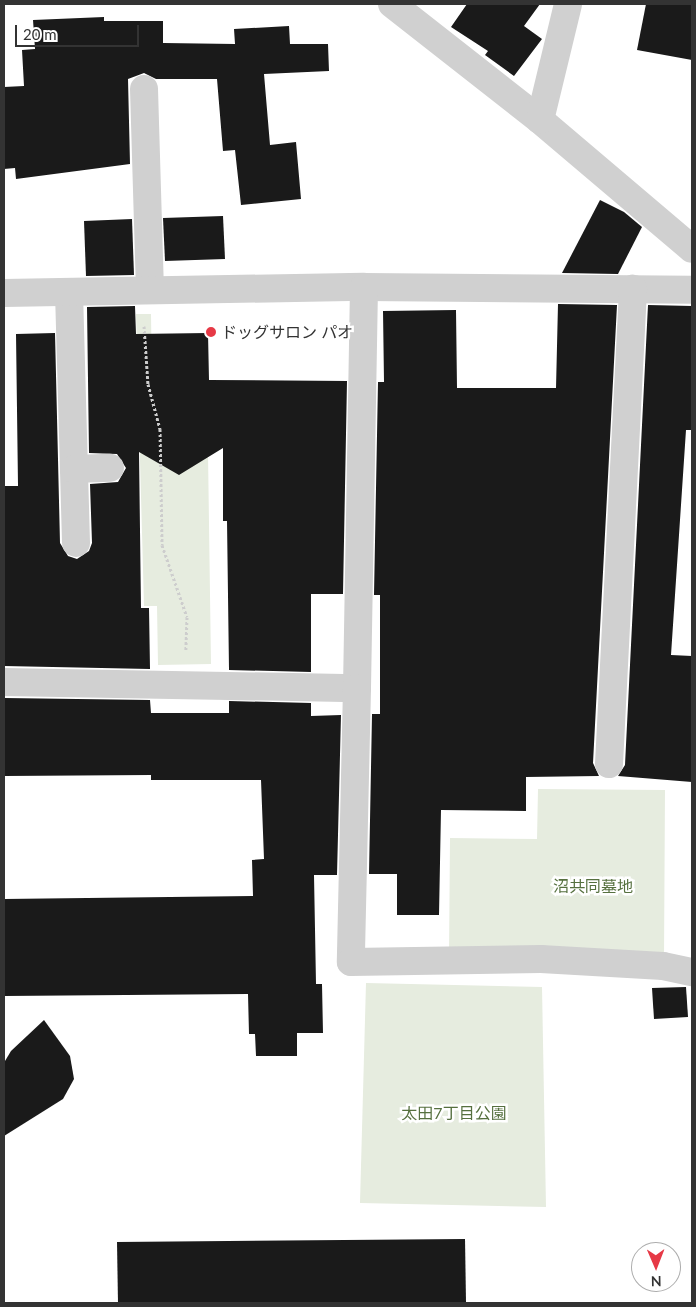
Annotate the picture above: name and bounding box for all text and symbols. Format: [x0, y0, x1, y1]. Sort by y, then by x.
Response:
scale bar [18, 15, 141, 47]
text: 20 m [23, 25, 57, 43]
place label: ドッグサロン パオ [221, 322, 353, 342]
marker: ドッグサロン パオ [205, 326, 217, 338]
park label: 沼共同墓地 [553, 876, 633, 896]
park label: 太田7丁目公園 [401, 1103, 507, 1123]
north arrow [631, 1242, 681, 1292]
text: N [651, 1273, 662, 1290]

